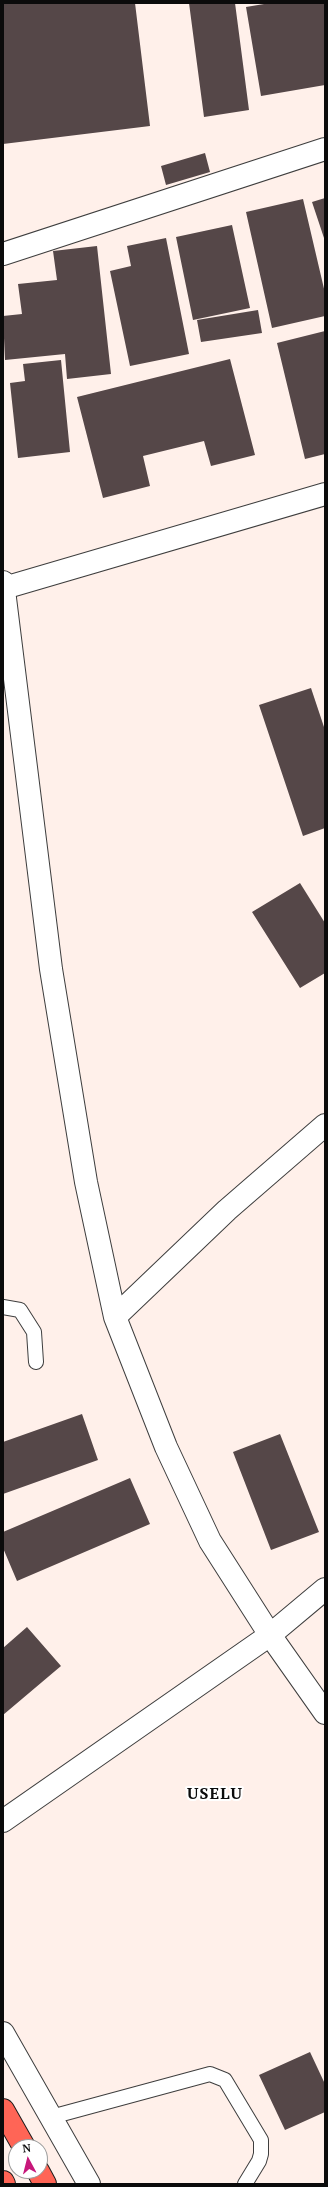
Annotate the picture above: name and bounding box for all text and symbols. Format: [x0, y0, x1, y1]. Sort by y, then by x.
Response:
district label: USELU [187, 1784, 243, 1804]
north arrow [8, 2139, 48, 2179]
text: N [22, 2141, 32, 2156]

